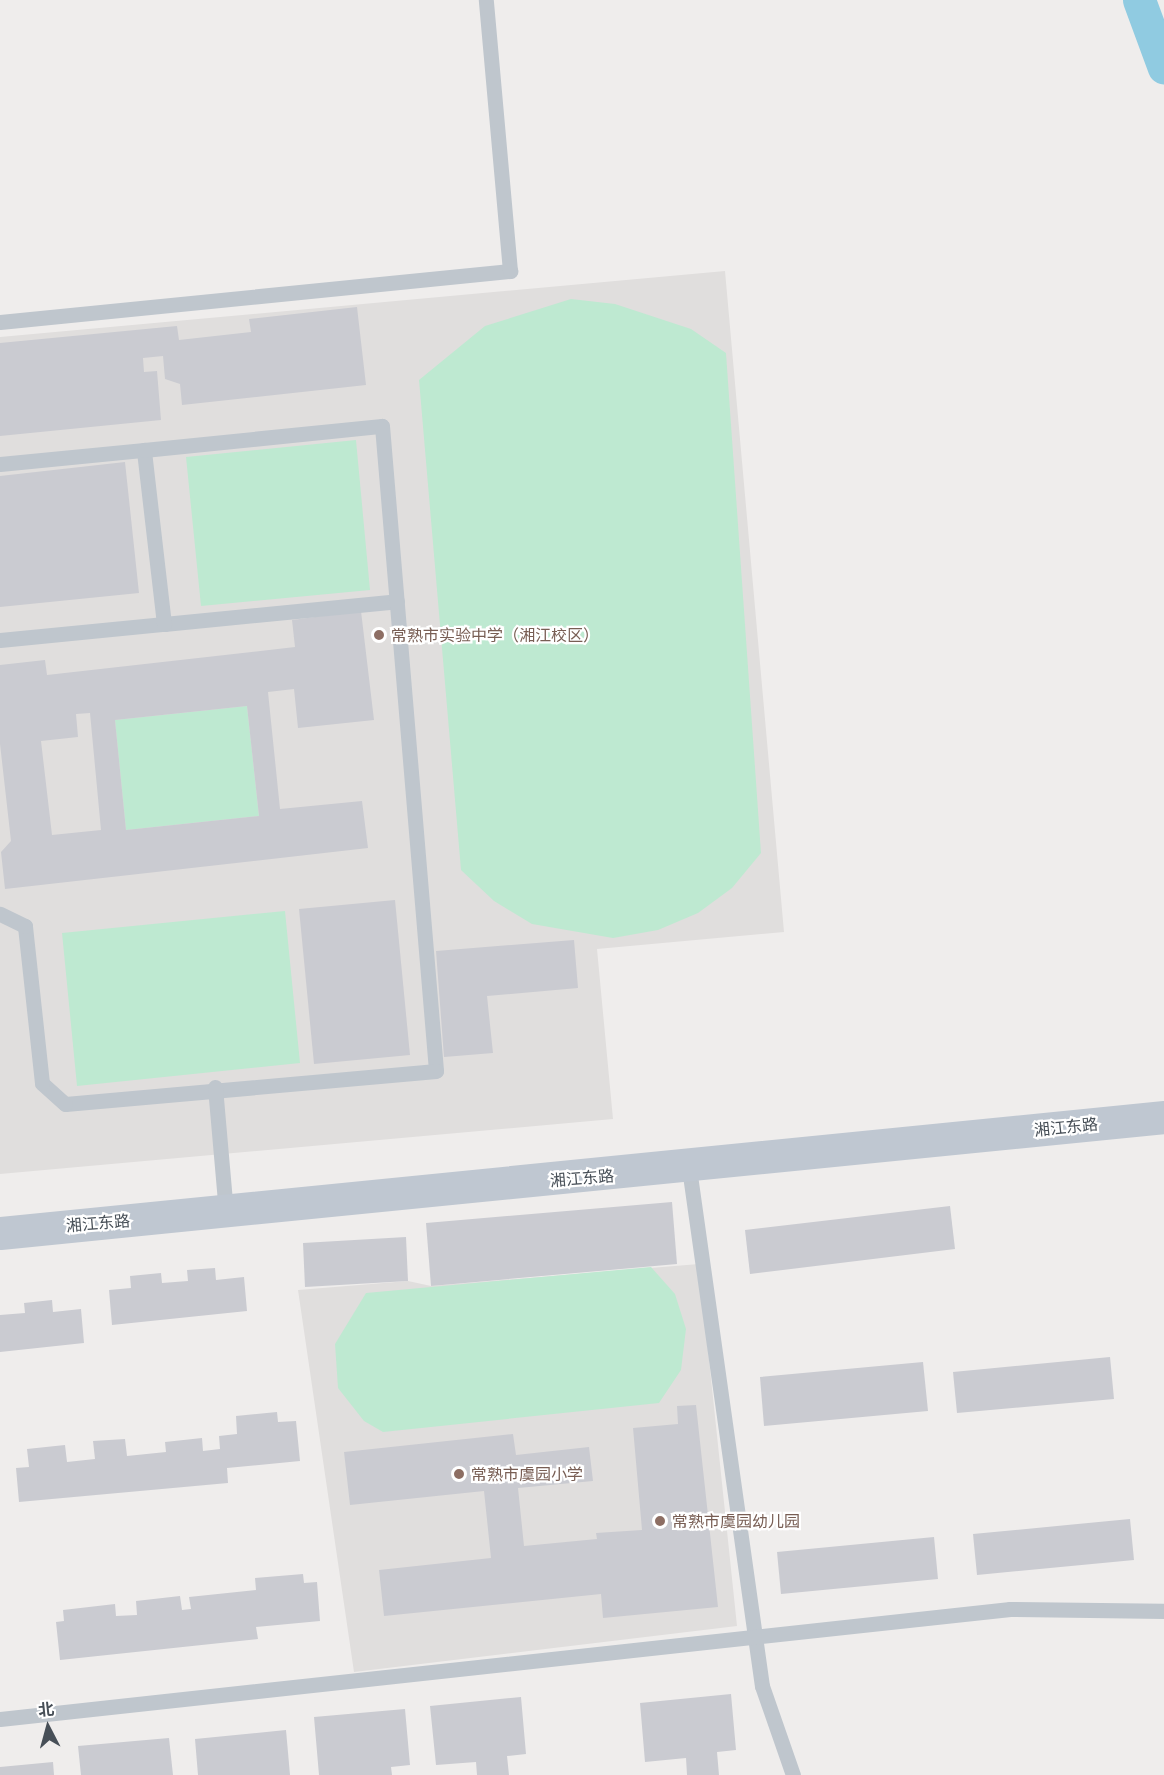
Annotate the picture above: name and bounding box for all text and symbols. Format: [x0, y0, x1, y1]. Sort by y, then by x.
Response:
place label: 常熟市实验中学（湘江校区） [391, 625, 599, 645]
marker: 常熟市实验中学（湘江校区） [372, 628, 386, 642]
street label: 湘江东路 [1033, 1114, 1099, 1140]
street label: 湘江东路 [549, 1166, 615, 1190]
street label: 湘江东路 [65, 1211, 131, 1235]
place label: 常熟市虞园小学 [471, 1464, 583, 1484]
marker: 常熟市虞园小学 [452, 1467, 466, 1481]
place label: 常熟市虞园幼儿园 [672, 1511, 800, 1531]
marker: 常熟市虞园幼儿园 [653, 1514, 667, 1528]
north arrow [18, 1697, 78, 1757]
text: 北 [37, 1698, 55, 1719]

